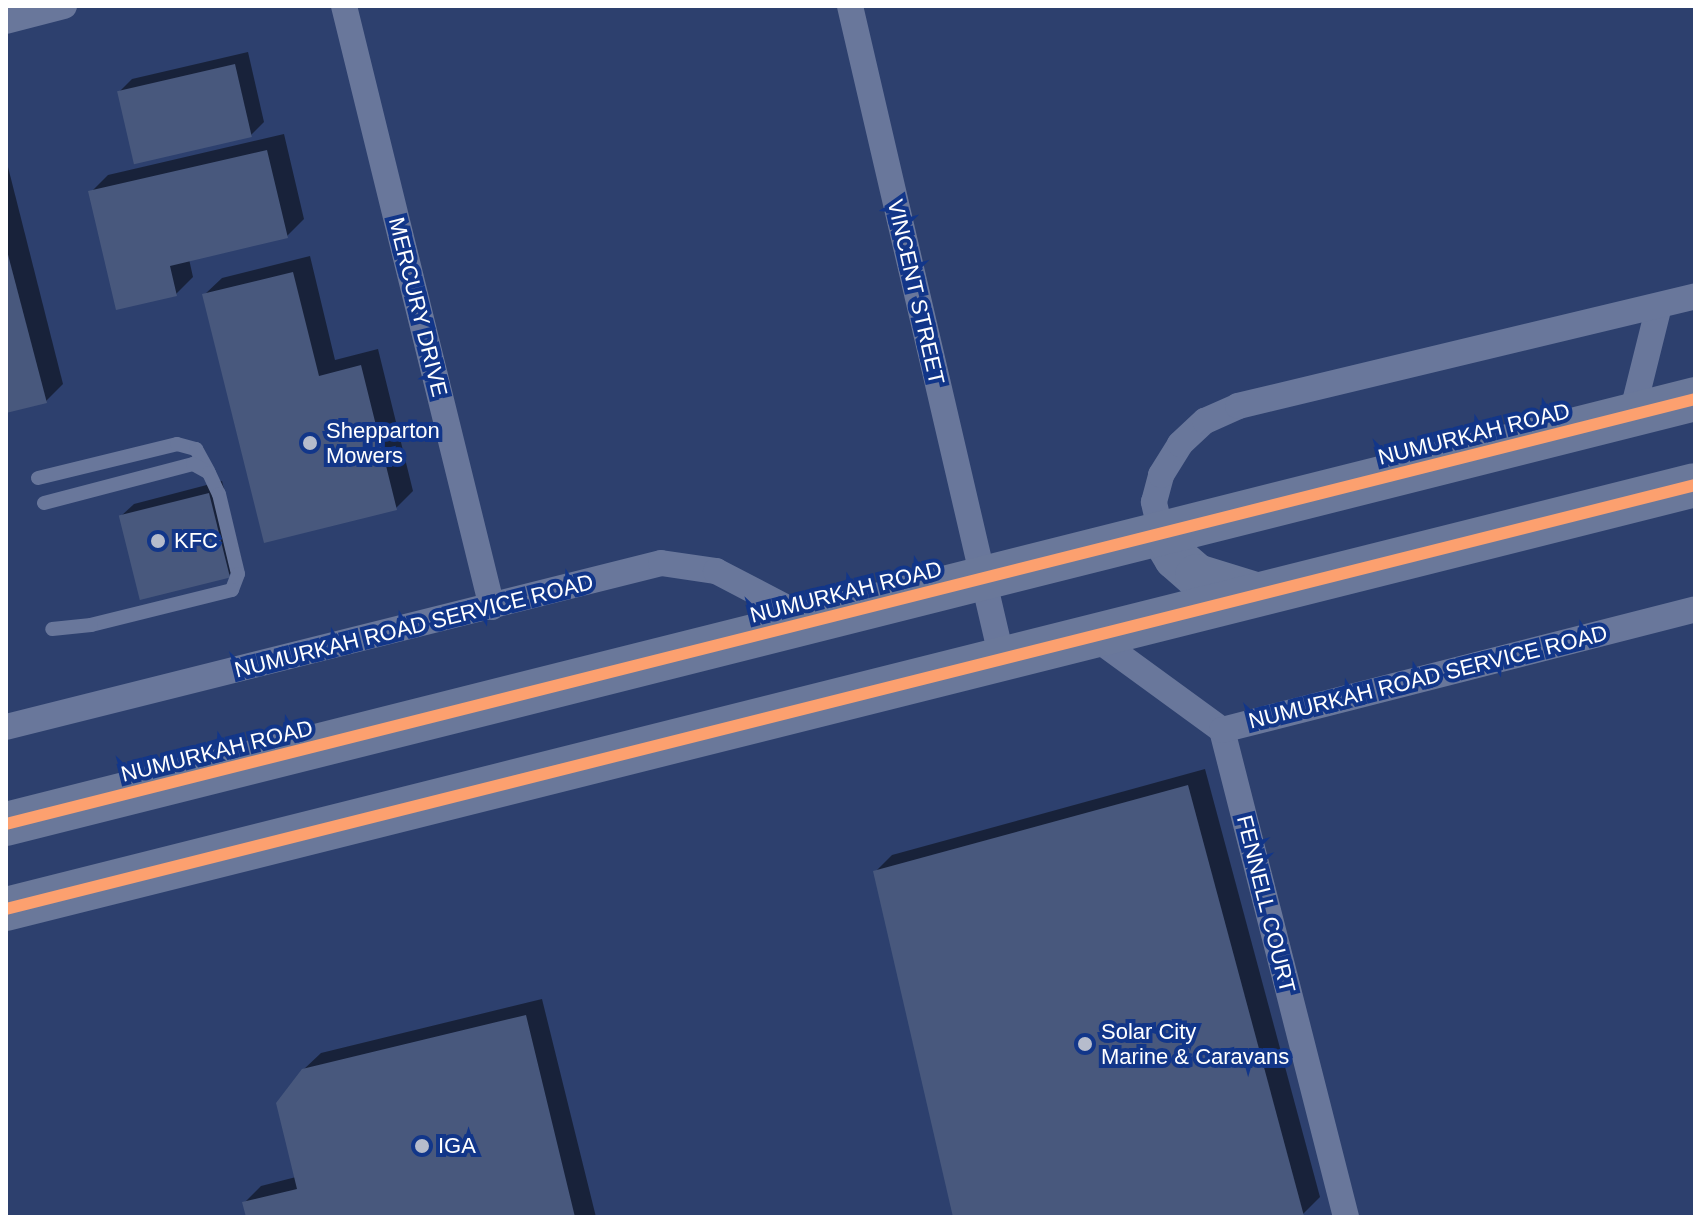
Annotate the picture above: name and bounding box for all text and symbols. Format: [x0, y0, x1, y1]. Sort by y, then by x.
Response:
street label: VINCENT STREET [882, 197, 950, 387]
street label: MERCURY DRIVE [383, 214, 453, 400]
street label: NUMURKAH ROAD [1375, 397, 1573, 471]
place label: Shepparton Mowers [326, 417, 440, 468]
marker: Shepparton Mowers [301, 434, 319, 452]
place label: KFC [174, 528, 218, 554]
marker: KFC [149, 532, 167, 550]
street label: NUMURKAH ROAD [747, 555, 945, 629]
street label: NUMURKAH ROAD SERVICE ROAD [232, 569, 596, 683]
street label: NUMURKAH ROAD SERVICE ROAD [1246, 620, 1610, 734]
street label: NUMURKAH ROAD [118, 714, 316, 788]
street label: FENNELL COURT [1231, 812, 1301, 996]
place label: Solar City Marine & Caravans [1101, 1018, 1289, 1070]
marker: Solar City Marine & Caravans [1076, 1035, 1094, 1053]
place label: IGA [438, 1133, 476, 1159]
marker: IGA [413, 1137, 431, 1155]

